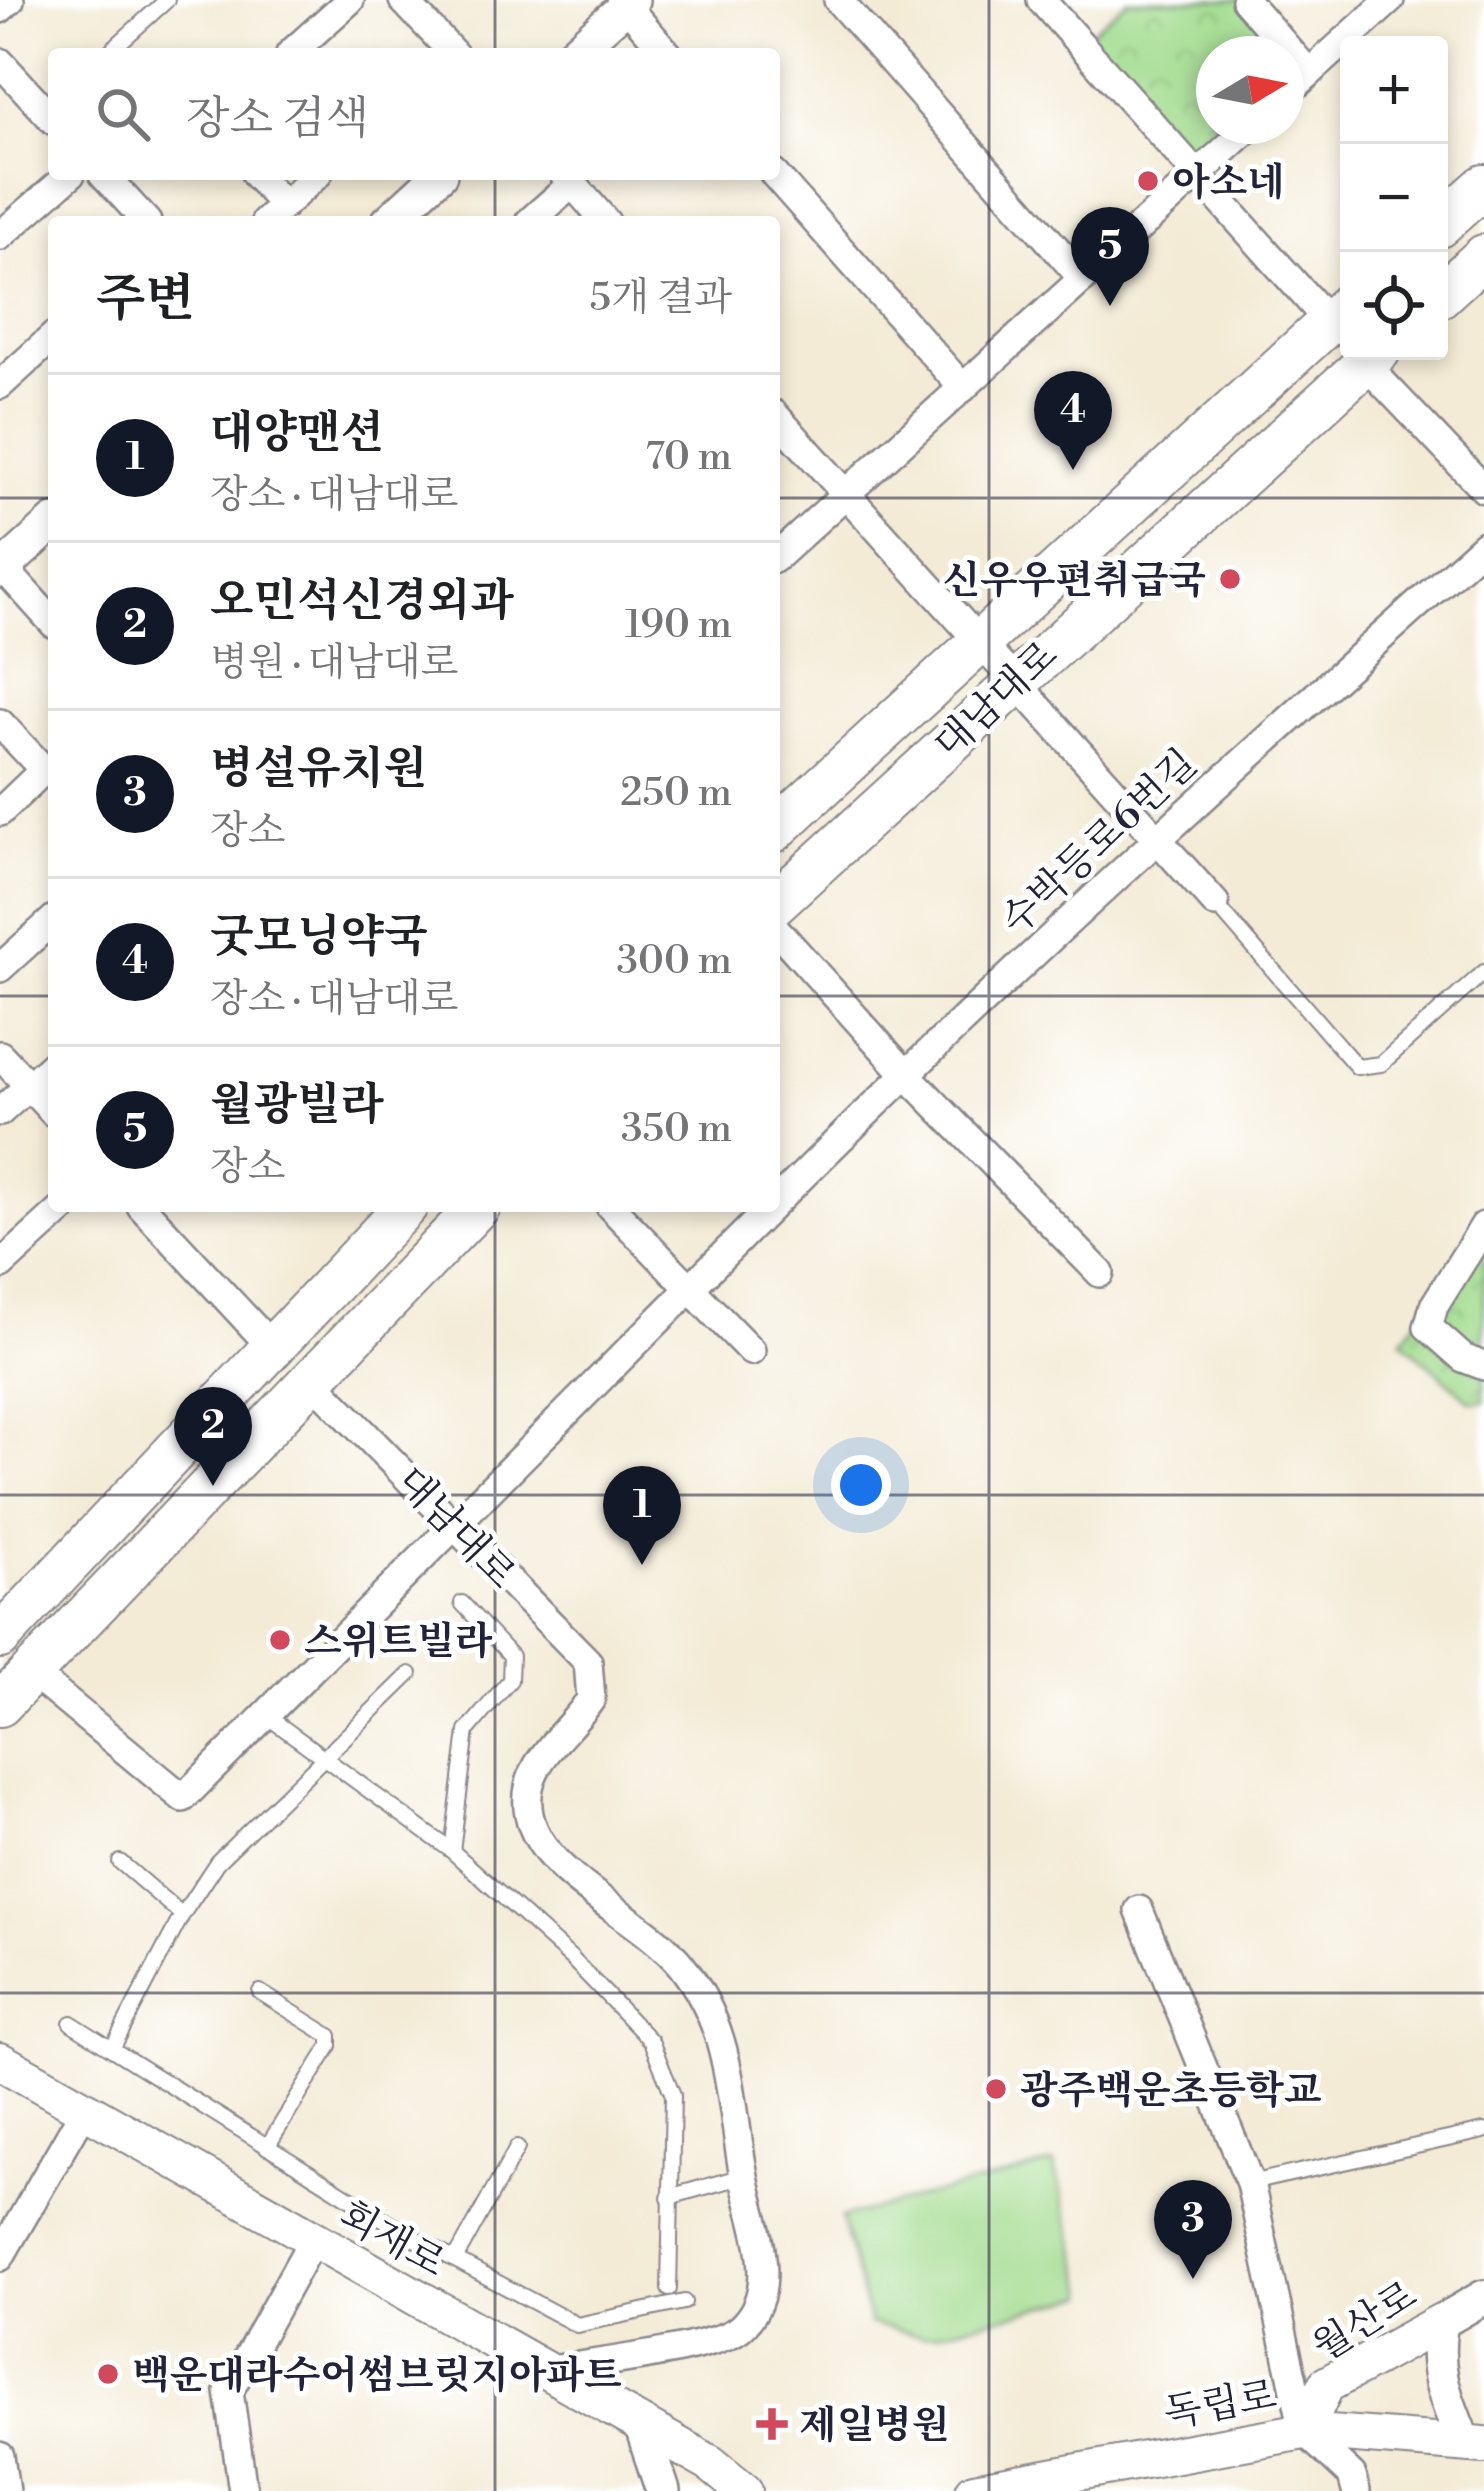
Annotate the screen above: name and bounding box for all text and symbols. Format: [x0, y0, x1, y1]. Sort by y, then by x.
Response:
north arrow [1196, 36, 1304, 144]
map controls [1340, 36, 1448, 360]
button: + [1340, 36, 1448, 144]
search box [48, 48, 780, 180]
icon: search [90, 81, 156, 147]
text: 장소 검색 [186, 91, 369, 148]
button: − [1340, 144, 1448, 252]
place label: 아소네 [1172, 159, 1285, 208]
marker: 아소네 [1135, 168, 1161, 194]
pin: 5 [1071, 207, 1149, 306]
button: locate [1340, 252, 1448, 360]
text: 주변 [96, 268, 195, 332]
text: 5개 결과 [589, 274, 732, 323]
pin: 4 [1034, 371, 1112, 470]
text: 대양맨션 [210, 405, 384, 462]
text: 1 [126, 433, 144, 482]
text: 70 m [645, 433, 732, 482]
text: 장소 · 대남대로 [210, 471, 459, 520]
place label: 신우우편취급국 [942, 557, 1206, 606]
marker: 신우우편취급국 [1217, 566, 1243, 592]
text: 오민석신경외과 [210, 573, 514, 630]
text: 2 [123, 601, 147, 650]
text: 190 m [625, 601, 732, 650]
street label: 대남대로 [925, 632, 1069, 770]
text: 병원 · 대남대로 [210, 639, 459, 688]
street label: 수박등로6번길 [992, 740, 1208, 946]
text: 병설유치원 [210, 741, 427, 798]
text: 3 [123, 769, 147, 818]
text: 250 m [620, 769, 732, 818]
text: 장소 [210, 807, 285, 856]
text: 굿모닝약국 [210, 909, 427, 966]
text: 4 [122, 937, 148, 986]
text: 300 m [617, 937, 732, 986]
text: 장소 · 대남대로 [210, 975, 459, 1024]
text: 월광빌라 [210, 1077, 384, 1134]
text: 5 [123, 1105, 147, 1154]
text: 350 m [621, 1105, 732, 1154]
text: 장소 [210, 1143, 285, 1192]
pin: 2 [174, 1387, 252, 1486]
your location [831, 1455, 891, 1515]
street label: 대남대로 [385, 1458, 525, 1600]
pin: 1 [603, 1466, 681, 1565]
place label: 스위트빌라 [304, 1618, 493, 1667]
marker: 스위트빌라 [267, 1627, 293, 1653]
place label: 광주백운초등학교 [1020, 2067, 1322, 2116]
marker: 광주백운초등학교 [983, 2076, 1009, 2102]
pin: 3 [1154, 2180, 1232, 2279]
street label: 회재로 [330, 2191, 453, 2289]
street label: 월산로 [1304, 2271, 1426, 2373]
place label: 백운대라수어썸브릿지아파트 [132, 2352, 622, 2401]
marker: 백운대라수어썸브릿지아파트 [95, 2361, 121, 2387]
street label: 독립로 [1161, 2372, 1280, 2439]
place label: 제일병원 [799, 2402, 950, 2451]
marker: 제일병원 [756, 2408, 788, 2440]

